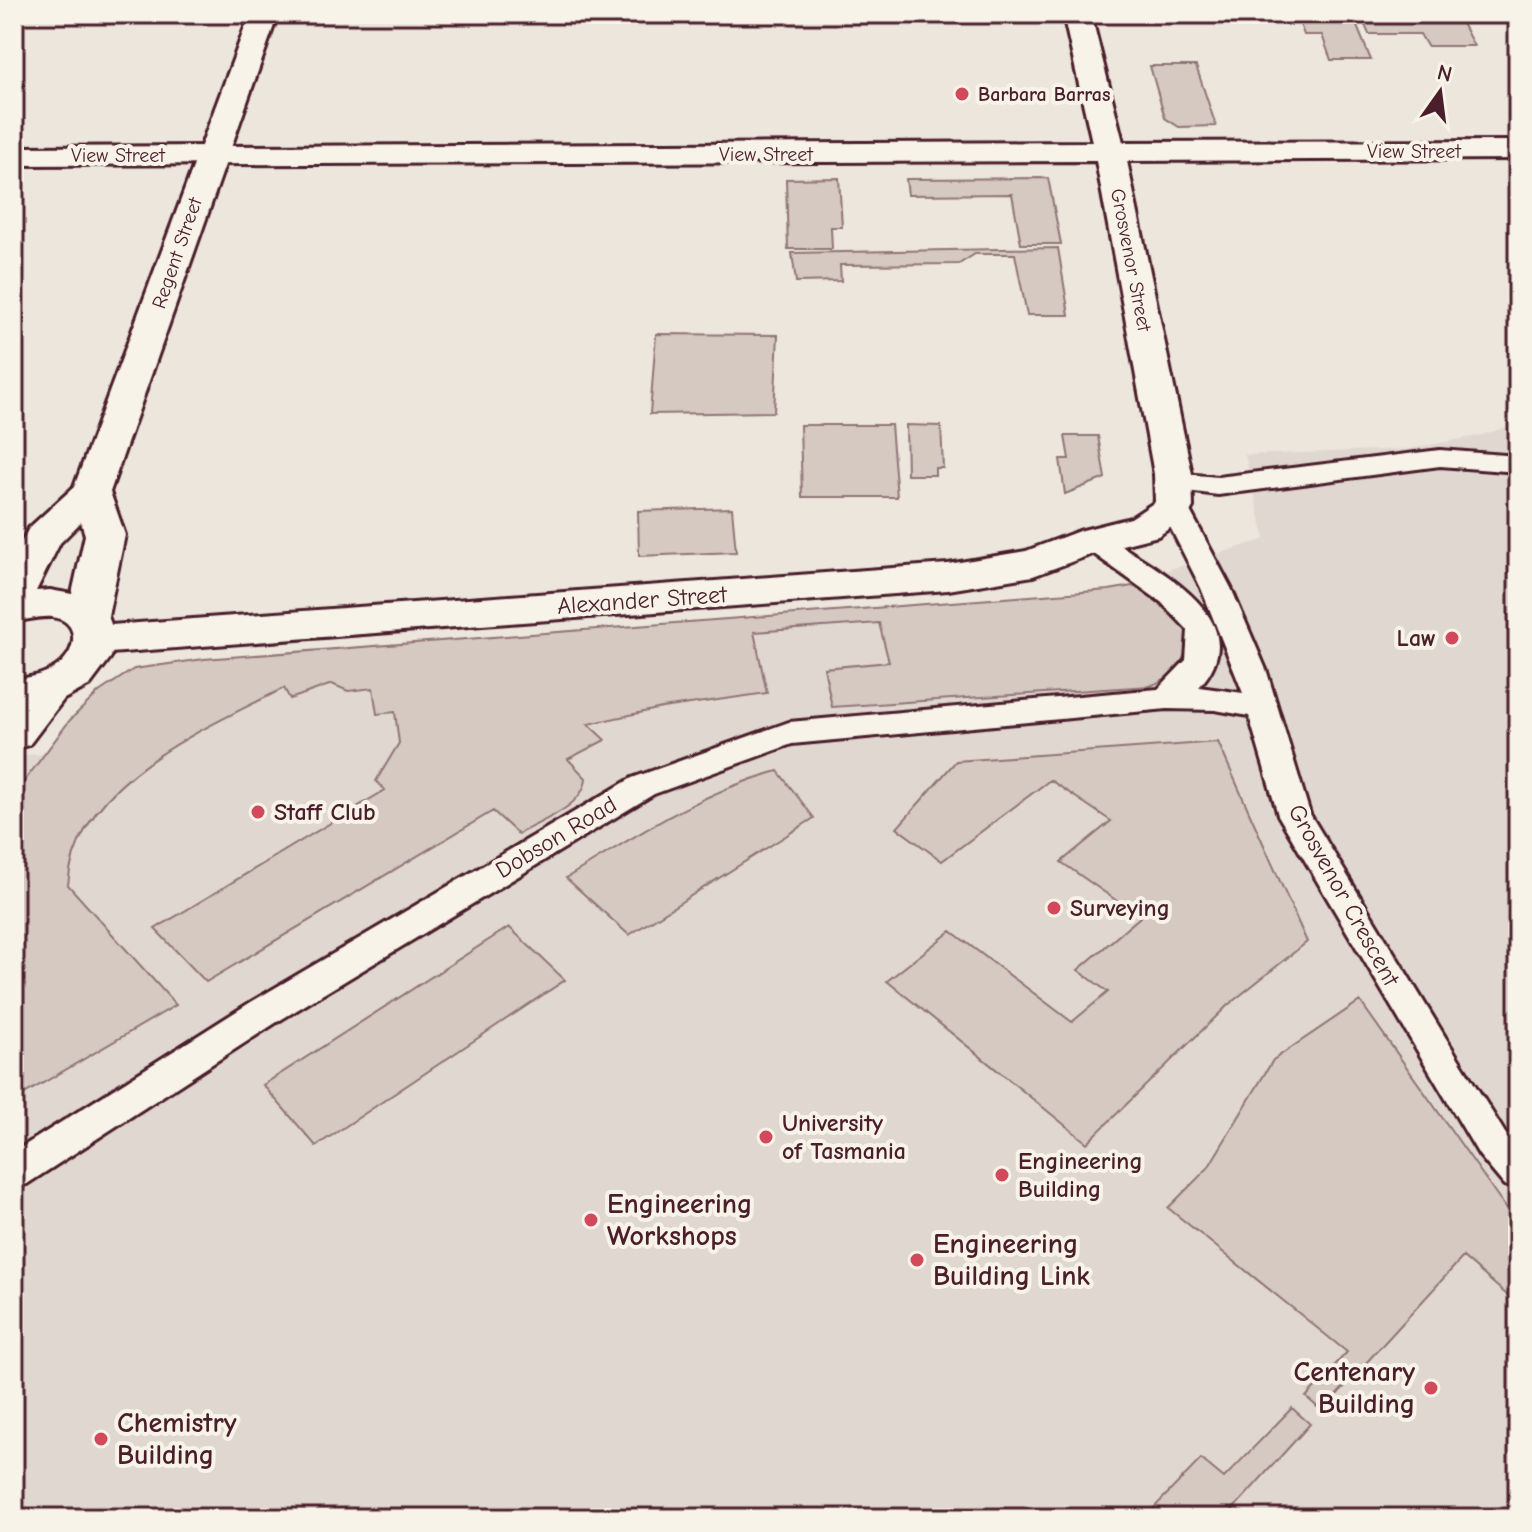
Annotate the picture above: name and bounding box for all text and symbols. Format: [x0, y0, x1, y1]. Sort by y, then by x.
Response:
north arrow [1400, 52, 1480, 132]
text: N [1434, 59, 1455, 88]
place label: Barbara Barras [978, 83, 1110, 106]
marker: Barbara Barras [953, 85, 971, 103]
street label: View Street [1367, 140, 1462, 163]
street label: View Street [719, 143, 814, 166]
street label: View Street [71, 144, 166, 167]
street label: Grosvenor Street [1106, 187, 1156, 335]
street label: Regent Street [147, 193, 207, 312]
street label: Alexander Street [556, 580, 729, 620]
place label: Law [1397, 624, 1436, 652]
marker: Law [1443, 629, 1461, 647]
street label: Dobson Road [490, 790, 622, 884]
place label: Staff Club [274, 798, 376, 826]
street label: Grosvenor Crescent [1282, 799, 1406, 992]
marker: Staff Club [249, 803, 267, 821]
place label: Surveying [1070, 894, 1170, 922]
marker: Surveying [1045, 899, 1063, 917]
place label: University of Tasmania [782, 1109, 906, 1165]
marker: University of Tasmania [757, 1128, 775, 1146]
place label: Engineering Building [1018, 1147, 1143, 1203]
marker: Engineering Building [993, 1166, 1011, 1184]
place label: Engineering Workshops [607, 1188, 752, 1252]
marker: Engineering Workshops [582, 1211, 600, 1229]
place label: Engineering Building Link [933, 1228, 1090, 1292]
marker: Engineering Building Link [908, 1251, 926, 1269]
place label: Centenary Building [1293, 1356, 1415, 1420]
marker: Centenary Building [1422, 1379, 1440, 1397]
place label: Chemistry Building [117, 1407, 237, 1471]
marker: Chemistry Building [92, 1430, 110, 1448]

